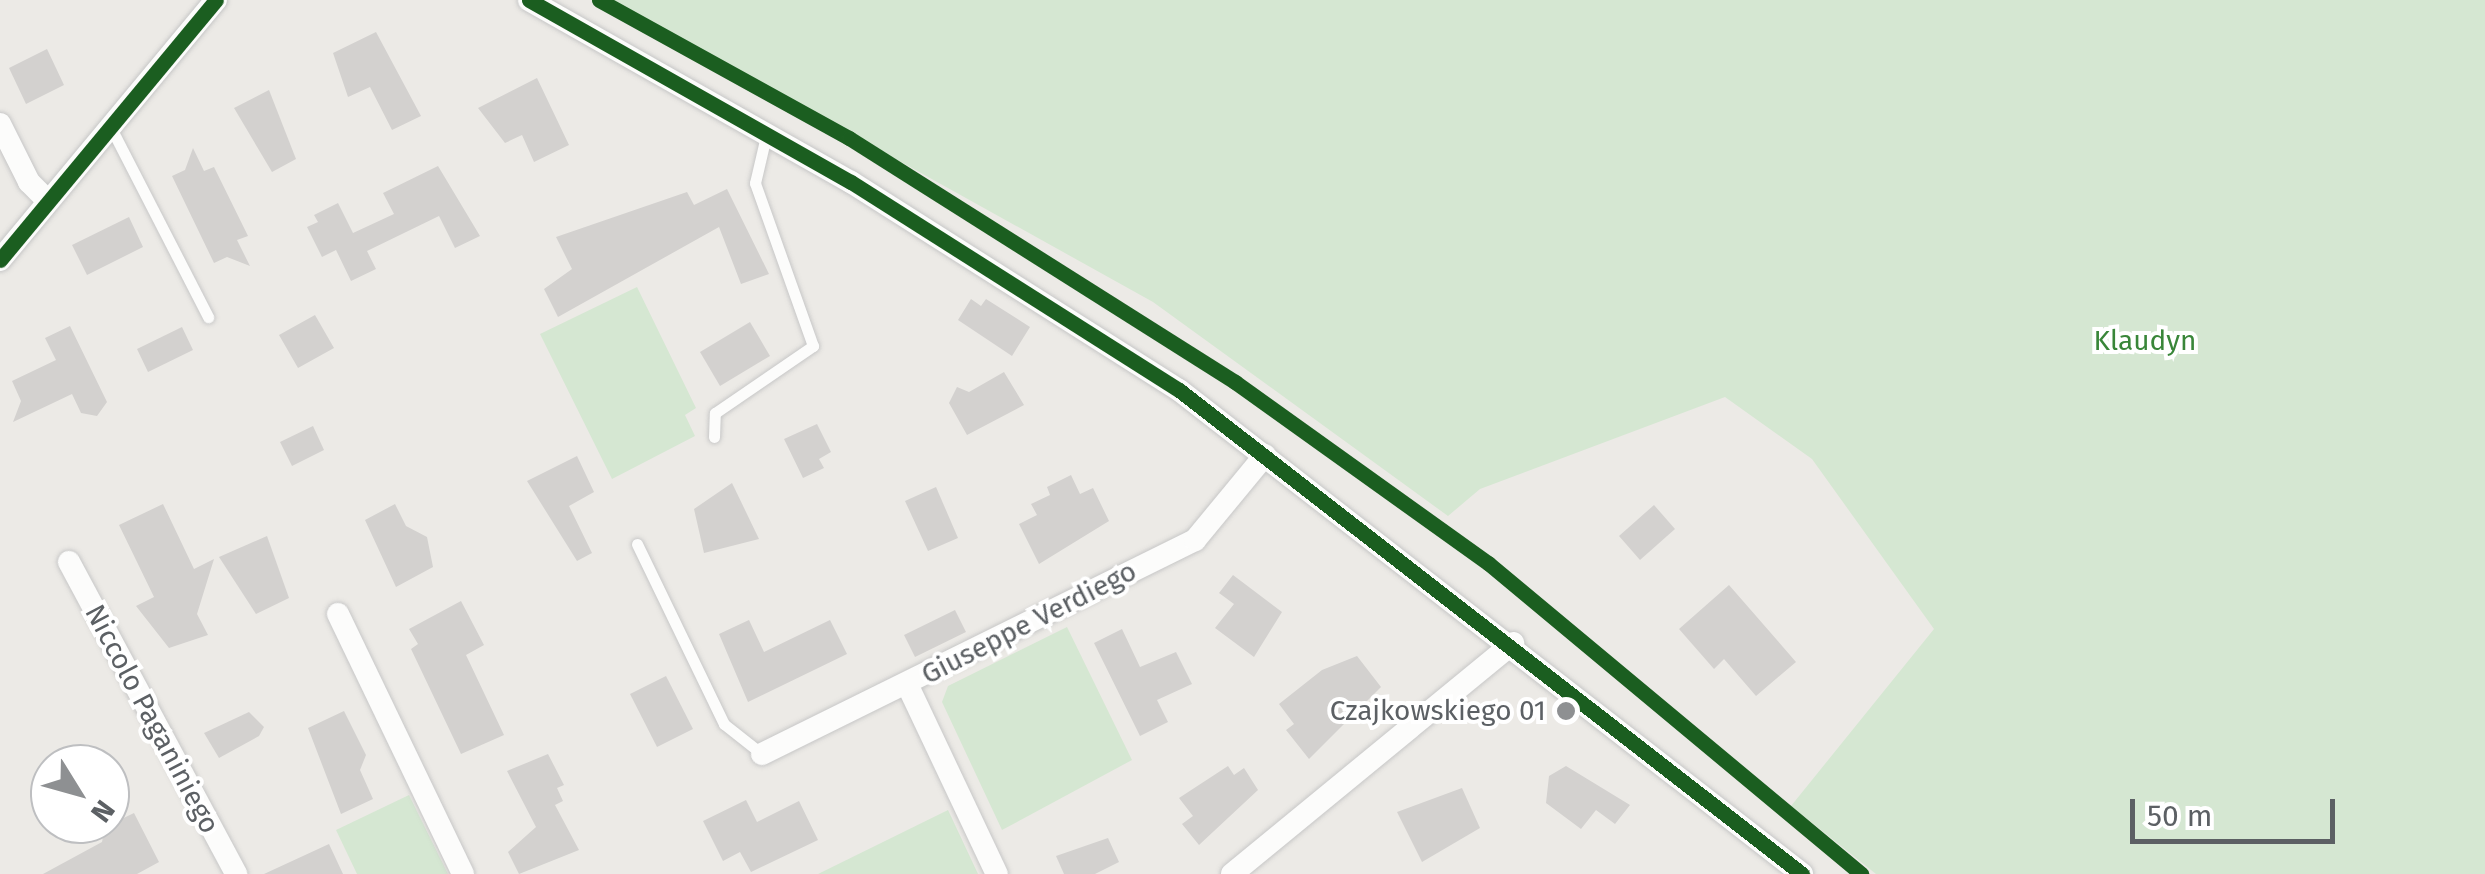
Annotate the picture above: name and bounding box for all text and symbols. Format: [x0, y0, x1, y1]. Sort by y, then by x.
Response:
park label: Klaudyn [2093, 324, 2197, 358]
street label: Giuseppe Verdiego [916, 554, 1142, 692]
street label: Niccolo Paganiniego [78, 599, 226, 839]
place label: Czajkowskiego 01 [1330, 694, 1546, 728]
marker: Czajkowskiego 01 [1555, 700, 1577, 722]
north arrow [30, 744, 130, 844]
scale bar [2135, 779, 2340, 841]
text: 50 m [2147, 798, 2212, 834]

